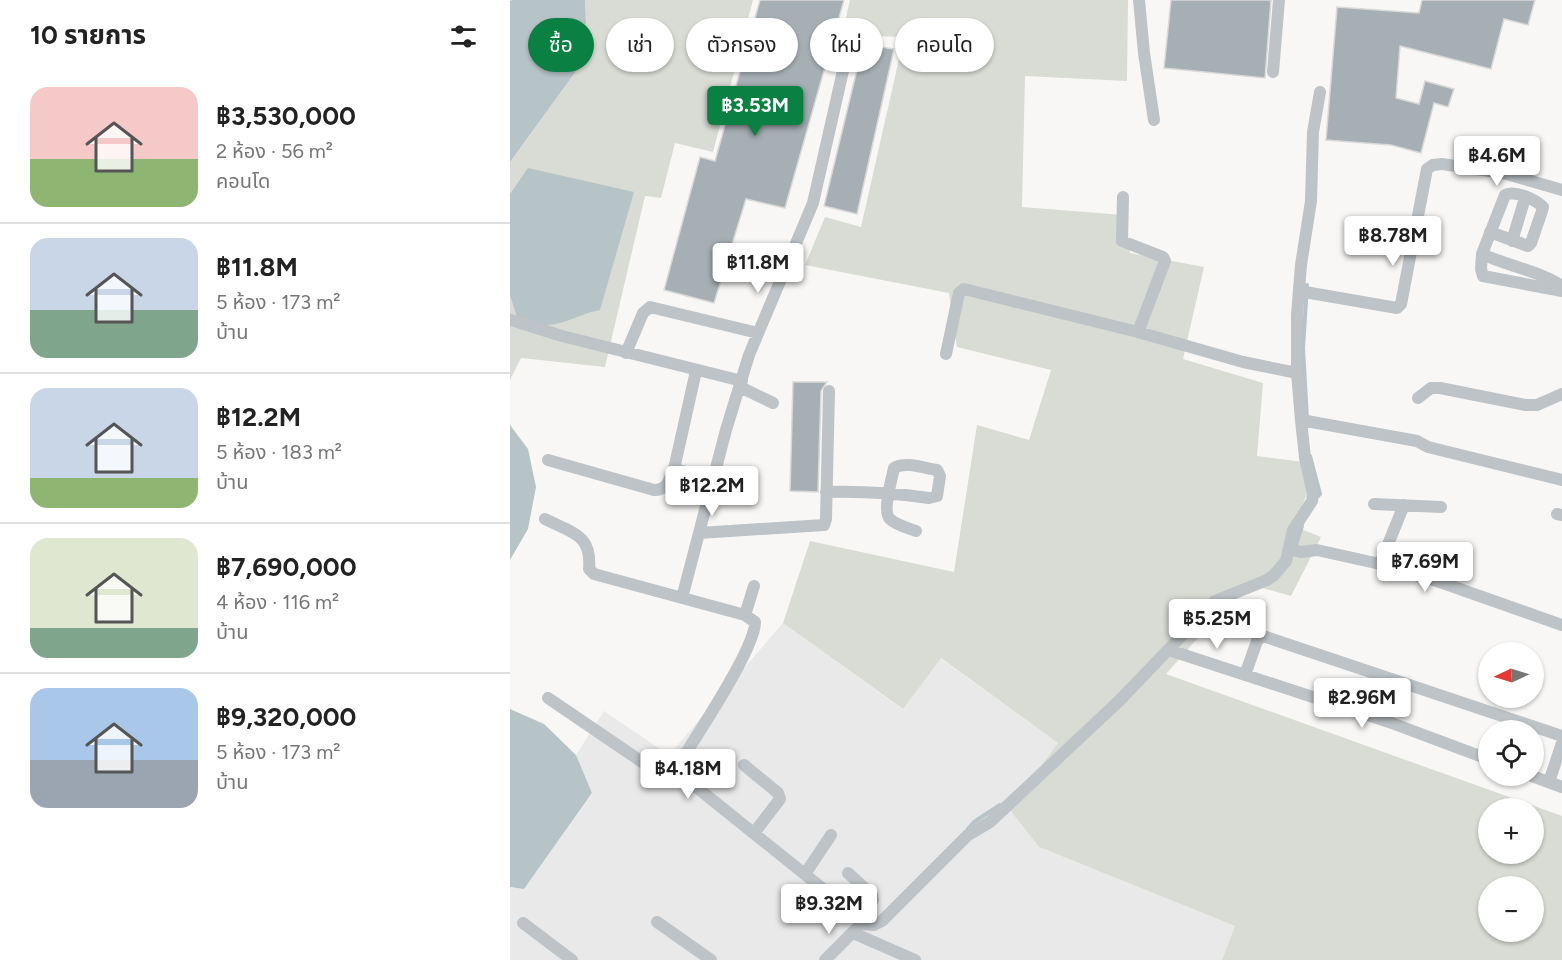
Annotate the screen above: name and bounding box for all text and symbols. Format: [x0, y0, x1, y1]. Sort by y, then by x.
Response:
chip: ซื้อ [528, 18, 594, 72]
chip: เช่า [606, 18, 674, 72]
chip: ตัวกรอง [686, 18, 798, 72]
chip: ใหม่ [810, 18, 883, 72]
chip: คอนโด [895, 18, 994, 72]
text: 10 รายการ [30, 19, 146, 51]
icon: filters [447, 20, 480, 53]
pin: ฿3.53M [706, 86, 804, 137]
text: ฿3.53M [721, 93, 789, 117]
text: ฿3,530,000 [216, 100, 356, 132]
icon: home [78, 111, 150, 183]
pin: ฿4.6M [1455, 136, 1539, 187]
text: 2 ห้อง · 56 m² [216, 139, 333, 163]
text: ฿4.6M [1468, 143, 1526, 167]
text: คอนโด [216, 169, 270, 193]
pin: ฿8.78M [1344, 216, 1442, 267]
text: ฿8.78M [1358, 223, 1428, 247]
pin: ฿11.8M [709, 243, 807, 294]
text: ฿11.8M [727, 250, 789, 274]
text: ฿11.8M [216, 251, 298, 283]
icon: home [78, 262, 150, 334]
text: 5 ห้อง · 173 m² [216, 290, 340, 314]
text: บ้าน [216, 320, 248, 344]
text: ฿12.2M [216, 401, 301, 433]
icon: home [78, 412, 150, 484]
text: 5 ห้อง · 183 m² [216, 440, 342, 464]
pin: ฿12.2M [663, 466, 761, 517]
text: บ้าน [216, 470, 248, 494]
text: ฿12.2M [679, 473, 745, 497]
pin: ฿7.69M [1376, 542, 1474, 593]
text: ฿7.69M [1391, 549, 1459, 573]
text: ฿7,690,000 [216, 551, 356, 583]
icon: home [78, 562, 150, 634]
text: 4 ห้อง · 116 m² [216, 590, 339, 614]
pin: ฿5.25M [1168, 599, 1266, 650]
text: ฿5.25M [1183, 606, 1251, 630]
text: บ้าน [216, 620, 248, 644]
north arrow [1478, 642, 1544, 708]
map controls [1478, 642, 1544, 942]
pin: ฿2.96M [1313, 678, 1411, 729]
text: ฿2.96M [1328, 685, 1396, 709]
text: ฿9,320,000 [216, 701, 356, 733]
icon: home [78, 712, 150, 784]
button: locate [1478, 720, 1544, 786]
text: 5 ห้อง · 173 m² [216, 740, 340, 764]
pin: ฿4.18M [639, 749, 737, 800]
text: ฿4.18M [654, 756, 722, 780]
text: บ้าน [216, 770, 248, 794]
button: + [1478, 798, 1544, 864]
button: − [1478, 876, 1544, 942]
pin: ฿9.32M [780, 884, 878, 935]
text: ฿9.32M [795, 891, 863, 915]

